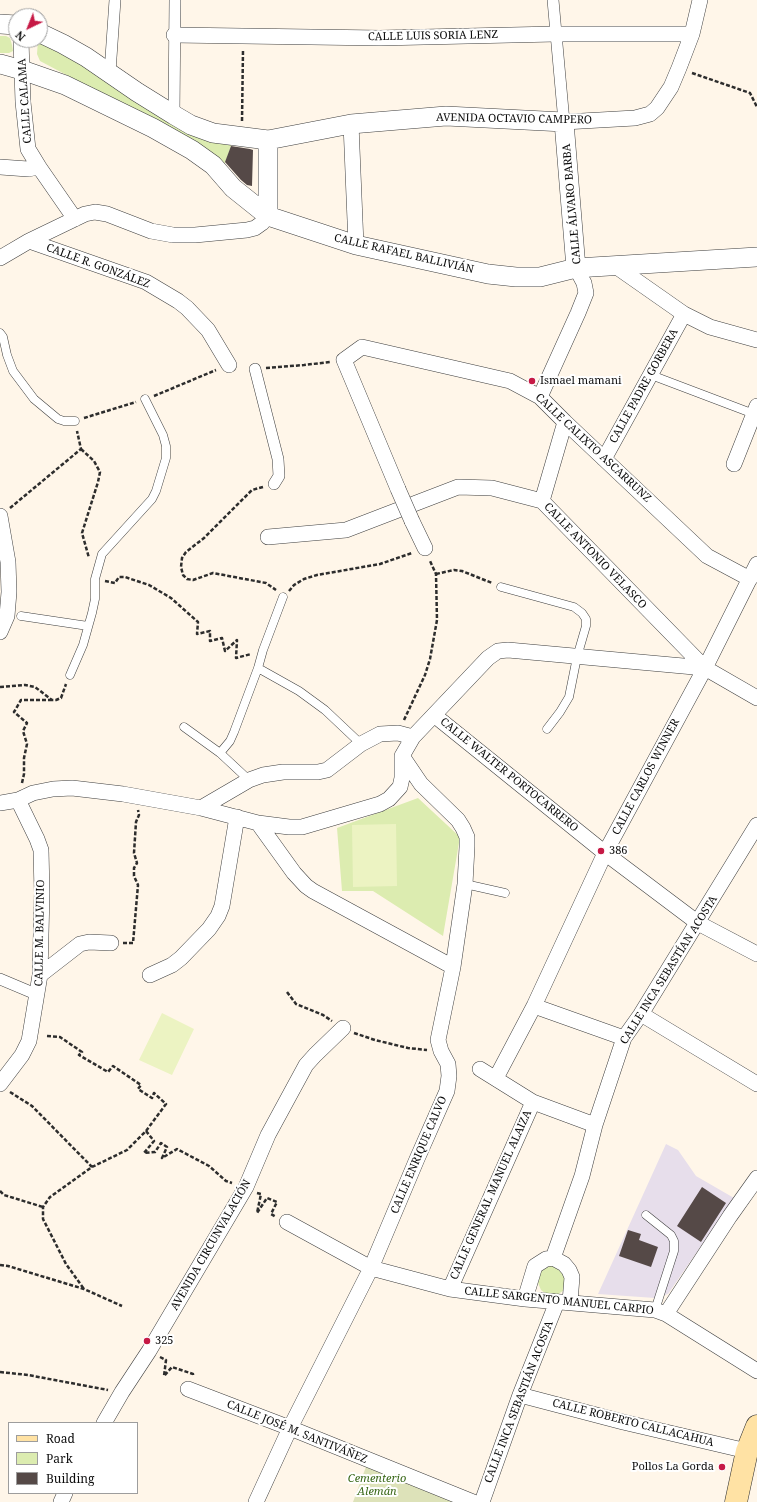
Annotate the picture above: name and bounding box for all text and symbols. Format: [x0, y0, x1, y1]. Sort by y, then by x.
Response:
north arrow [8, 8, 48, 48]
text: N [12, 28, 28, 45]
street label: CALLE LUIS SORIA LENZ [368, 28, 498, 44]
street label: CALLE CALAMA [15, 58, 35, 144]
street label: AVENIDA OCTAVIO CAMPERO [436, 111, 592, 127]
street label: CALLE ÁLVARO BARBA [560, 143, 584, 265]
street label: CALLE RAFAEL BALLIVIÁN [333, 231, 475, 277]
street label: CALLE R. GONZÁLEZ [44, 241, 152, 291]
street label: CALLE PADRE GORBERA [607, 326, 681, 446]
place label: Ismael mamani [540, 374, 622, 388]
marker: Ismael mamani [527, 376, 537, 386]
street label: CALLE CALIXTO ASCARRUNZ [532, 391, 654, 505]
street label: CALLE ANTONIO VELASCO [541, 500, 649, 612]
street label: CALLE WALTER PORTOCARRERO [437, 715, 581, 835]
street label: CALLE CARLOS WINNER [610, 717, 682, 837]
place label: 386 [609, 844, 627, 858]
marker: 386 [596, 846, 606, 856]
street label: CALLE M. BALVINIO [32, 879, 48, 987]
street label: CALLE INCA SEBASTÍAN ACOSTA [618, 893, 720, 1047]
street label: CALLE ENRIQUE CALVO [388, 1094, 450, 1216]
street label: CALLE GENERAL MANUEL ALAIZA [448, 1108, 534, 1282]
street label: AVENIDA CIRCUNVALACIÓN [168, 1177, 254, 1313]
street label: CALLE SARGENTO MANUEL CARPIO [464, 1284, 654, 1318]
street label: CALLE INCA SEBASTIÁN ACOSTA [482, 1319, 556, 1485]
place label: 325 [155, 1334, 173, 1348]
marker: 325 [142, 1336, 152, 1346]
street label: CALLE ROBERTO CALLACAHUA [551, 1397, 715, 1449]
street label: CALLE JOSÉ M. SANTIVÁÑEZ [225, 1398, 369, 1466]
legend [8, 1422, 138, 1494]
text: Road [46, 1430, 75, 1447]
text: Park [46, 1450, 73, 1467]
place label: Pollos La Gorda [632, 1460, 714, 1474]
marker: Pollos La Gorda [717, 1462, 727, 1472]
text: Building [46, 1470, 94, 1487]
park label: Cementerio Alemán [348, 1472, 406, 1498]

